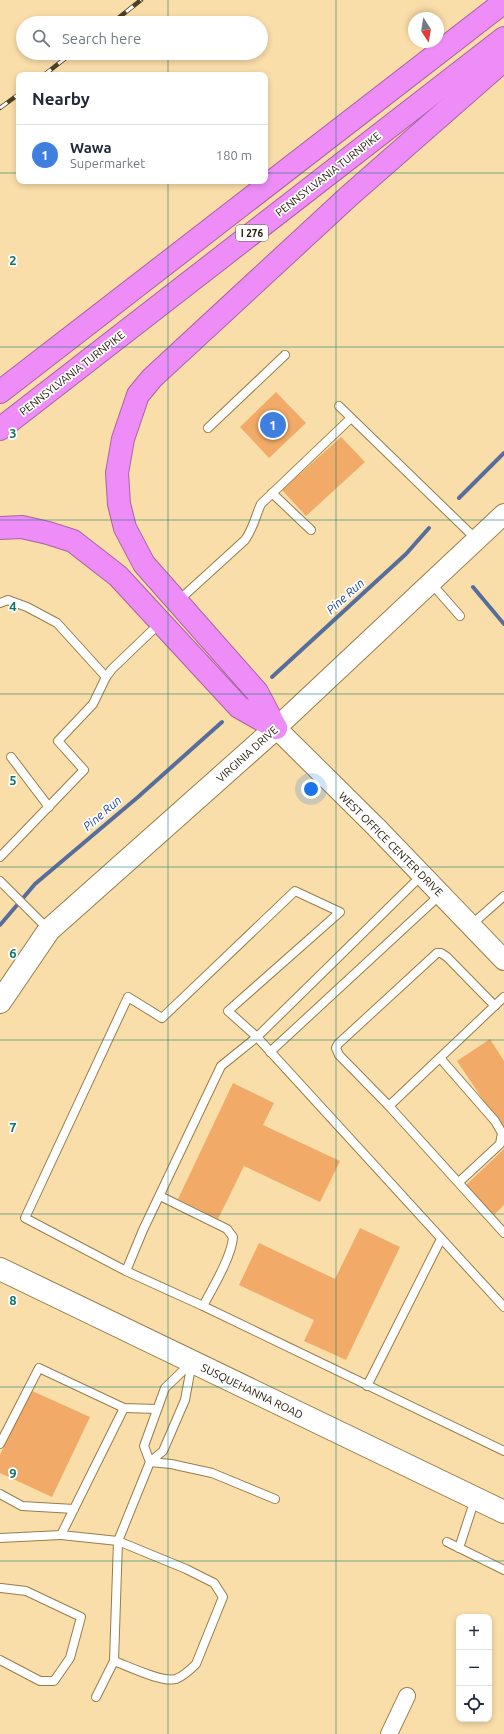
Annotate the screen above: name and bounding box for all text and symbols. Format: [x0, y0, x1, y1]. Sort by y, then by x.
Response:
north arrow [408, 12, 444, 48]
search box [16, 16, 268, 60]
icon: search [30, 27, 52, 49]
text: Search here [62, 30, 141, 47]
text: Nearby [32, 89, 90, 108]
street label: PENNSYLVANIA TURNPIKE [273, 129, 383, 219]
text: Wawa [70, 139, 112, 156]
text: 1 [41, 148, 49, 162]
text: 180 m [216, 148, 252, 162]
text: Supermarket [70, 156, 145, 170]
road number: I 276 [236, 225, 268, 241]
text: 2 [9, 253, 17, 267]
street label: PENNSYLVANIA TURNPIKE [17, 328, 127, 418]
pin: 1 [260, 410, 286, 440]
text: 3 [9, 426, 17, 440]
water label: Pine Run [324, 576, 366, 616]
text: 4 [9, 599, 17, 613]
street label: VIRGINIA DRIVE [214, 724, 280, 784]
text: 5 [9, 773, 17, 787]
your location [301, 779, 321, 799]
street label: WEST OFFICE CENTER DRIVE [337, 790, 445, 898]
water label: Pine Run [80, 793, 124, 833]
text: 6 [9, 946, 17, 960]
text: 7 [9, 1120, 17, 1134]
text: 8 [9, 1293, 17, 1307]
street label: SUSQUEHANNA ROAD [199, 1361, 305, 1421]
text: 9 [9, 1466, 17, 1480]
map controls [456, 1614, 492, 1722]
button: + [456, 1614, 492, 1650]
button: − [456, 1650, 492, 1686]
button: locate [456, 1686, 492, 1722]

